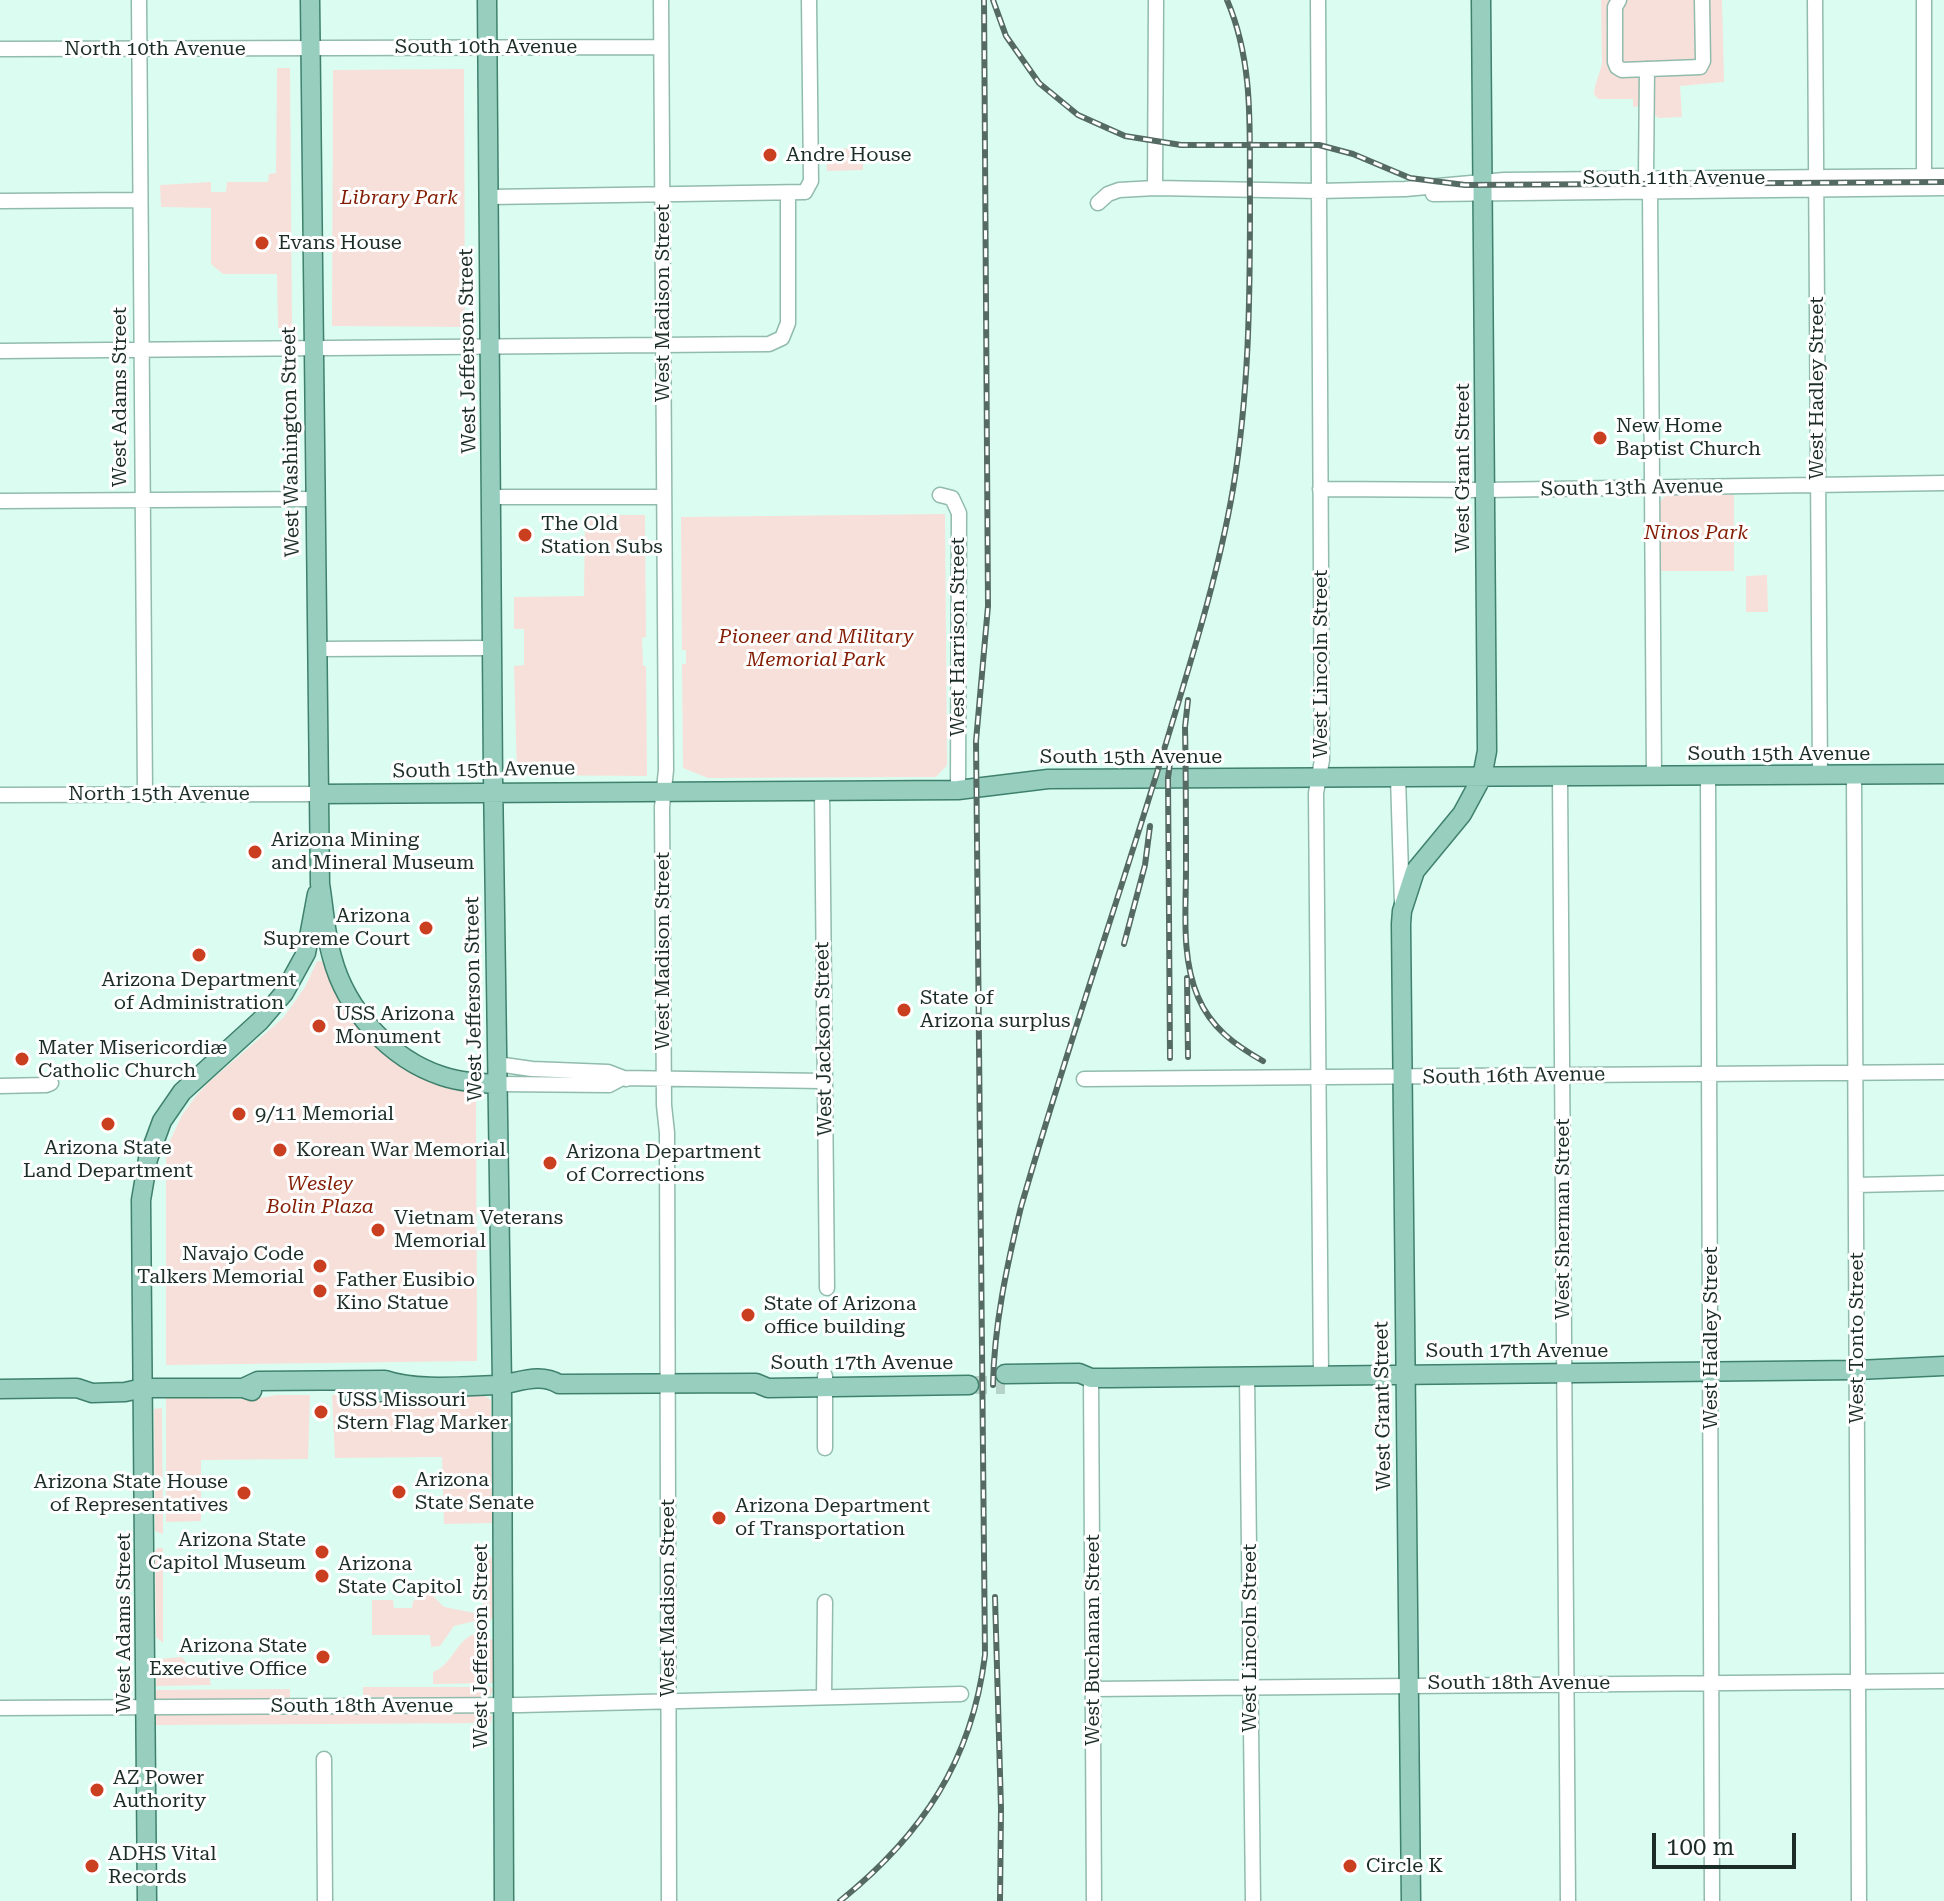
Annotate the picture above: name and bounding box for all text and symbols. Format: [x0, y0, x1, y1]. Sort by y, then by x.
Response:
street label: South 10th Avenue [395, 35, 577, 59]
street label: North 10th Avenue [64, 37, 246, 61]
place label: Andre House [786, 143, 911, 167]
marker: Andre House [761, 146, 779, 164]
street label: South 11th Avenue [1583, 166, 1765, 190]
park label: Library Park [340, 186, 458, 210]
street label: West Madison Street [651, 204, 675, 402]
place label: Evans House [278, 231, 402, 255]
marker: Evans House [253, 234, 271, 252]
street label: West Jefferson Street [454, 248, 482, 454]
street label: West Hadley Street [1805, 296, 1829, 480]
street label: West Adams Street [108, 307, 132, 487]
street label: West Washington Street [277, 326, 305, 558]
street label: West Grant Street [1451, 383, 1475, 553]
place label: New Home Baptist Church [1616, 414, 1761, 461]
marker: New Home Baptist Church [1591, 429, 1609, 447]
street label: South 13th Avenue [1541, 474, 1723, 502]
place label: The Old Station Subs [541, 512, 663, 559]
park label: Ninos Park [1644, 521, 1748, 545]
marker: The Old Station Subs [516, 526, 534, 544]
street label: West Harrison Street [946, 537, 970, 737]
street label: West Lincoln Street [1309, 569, 1333, 759]
park label: Pioneer and Military Memorial Park [719, 625, 913, 672]
street label: South 15th Avenue [1688, 742, 1870, 766]
street label: South 15th Avenue [1040, 745, 1222, 769]
street label: South 15th Avenue [393, 756, 575, 784]
street label: North 15th Avenue [68, 782, 250, 806]
place label: Arizona Mining and Mineral Museum [271, 828, 475, 875]
marker: Arizona Mining and Mineral Museum [246, 843, 264, 861]
street label: West Madison Street [651, 852, 675, 1050]
street label: West Jefferson Street [460, 896, 488, 1102]
place label: Arizona Supreme Court [264, 904, 410, 951]
marker: Arizona Supreme Court [417, 919, 435, 937]
street label: West Jackson Street [810, 942, 838, 1136]
marker: Arizona Department of Administration [190, 946, 208, 964]
place label: Arizona Department of Administration [102, 968, 296, 1015]
place label: State of Arizona surplus [920, 986, 1070, 1033]
marker: State of Arizona surplus [895, 1001, 913, 1019]
place label: USS Arizona Monument [335, 1002, 455, 1049]
marker: USS Arizona Monument [310, 1017, 328, 1035]
place label: Mater Misericordiæ Catholic Church [38, 1036, 227, 1083]
marker: Mater Misericordiæ Catholic Church [13, 1050, 31, 1068]
street label: South 16th Avenue [1423, 1062, 1605, 1090]
place label: 9/11 Memorial [255, 1102, 394, 1126]
marker: 9/11 Memorial [230, 1105, 248, 1123]
marker: Arizona State Land Department [99, 1115, 117, 1133]
street label: West Sherman Street [1551, 1118, 1575, 1320]
place label: Arizona State Land Department [23, 1136, 193, 1183]
place label: Korean War Memorial [296, 1138, 506, 1162]
place label: Arizona Department of Corrections [566, 1140, 761, 1187]
marker: Korean War Memorial [271, 1141, 289, 1159]
marker: Arizona Department of Corrections [541, 1154, 559, 1172]
park label: Wesley Bolin Plaza [266, 1172, 374, 1219]
place label: Vietnam Veterans Memorial [394, 1206, 563, 1253]
marker: Vietnam Veterans Memorial [369, 1221, 387, 1239]
place label: Navajo Code Talkers Memorial [137, 1242, 304, 1289]
street label: West Hadley Street [1699, 1246, 1723, 1430]
street label: West Tonto Street [1845, 1252, 1869, 1424]
marker: Navajo Code Talkers Memorial [311, 1257, 329, 1275]
place label: Father Eusibio Kino Statue [336, 1268, 475, 1315]
marker: Father Eusibio Kino Statue [311, 1282, 329, 1300]
place label: State of Arizona office building [764, 1292, 917, 1339]
marker: State of Arizona office building [739, 1306, 757, 1324]
street label: West Grant Street [1370, 1321, 1396, 1491]
street label: South 17th Avenue [1426, 1339, 1608, 1363]
street label: South 17th Avenue [771, 1351, 953, 1375]
place label: USS Missouri Stern Flag Marker [337, 1388, 508, 1435]
marker: USS Missouri Stern Flag Marker [312, 1403, 330, 1421]
place label: Arizona State Senate [415, 1468, 534, 1515]
place label: Arizona State House of Representatives [34, 1470, 228, 1517]
marker: Arizona State Senate [390, 1483, 408, 1501]
marker: Arizona State House of Representatives [235, 1484, 253, 1502]
place label: Arizona Department of Transportation [735, 1494, 930, 1541]
street label: West Madison Street [656, 1499, 680, 1697]
marker: Arizona Department of Transportation [710, 1509, 728, 1527]
place label: Arizona State Capitol Museum [148, 1528, 306, 1575]
street label: West Adams Street [112, 1533, 136, 1713]
street label: West Buchanan Street [1081, 1534, 1105, 1746]
marker: Arizona State Capitol Museum [313, 1543, 331, 1561]
street label: West Lincoln Street [1238, 1543, 1262, 1733]
street label: West Jefferson Street [469, 1544, 493, 1748]
place label: Arizona State Capitol [338, 1552, 462, 1599]
marker: Arizona State Capitol [313, 1567, 331, 1585]
place label: Arizona State Executive Office [149, 1634, 307, 1681]
marker: Arizona State Executive Office [314, 1648, 332, 1666]
street label: South 18th Avenue [1428, 1671, 1610, 1695]
street label: South 18th Avenue [271, 1694, 453, 1718]
place label: AZ Power Authority [113, 1766, 206, 1813]
marker: AZ Power Authority [88, 1781, 106, 1799]
scale bar [1656, 1817, 1800, 1867]
text: 100 m [1666, 1833, 1734, 1861]
place label: ADHS Vital Records [108, 1842, 216, 1889]
place label: Circle K [1366, 1854, 1443, 1878]
marker: ADHS Vital Records [83, 1857, 101, 1875]
marker: Circle K [1341, 1857, 1359, 1875]

